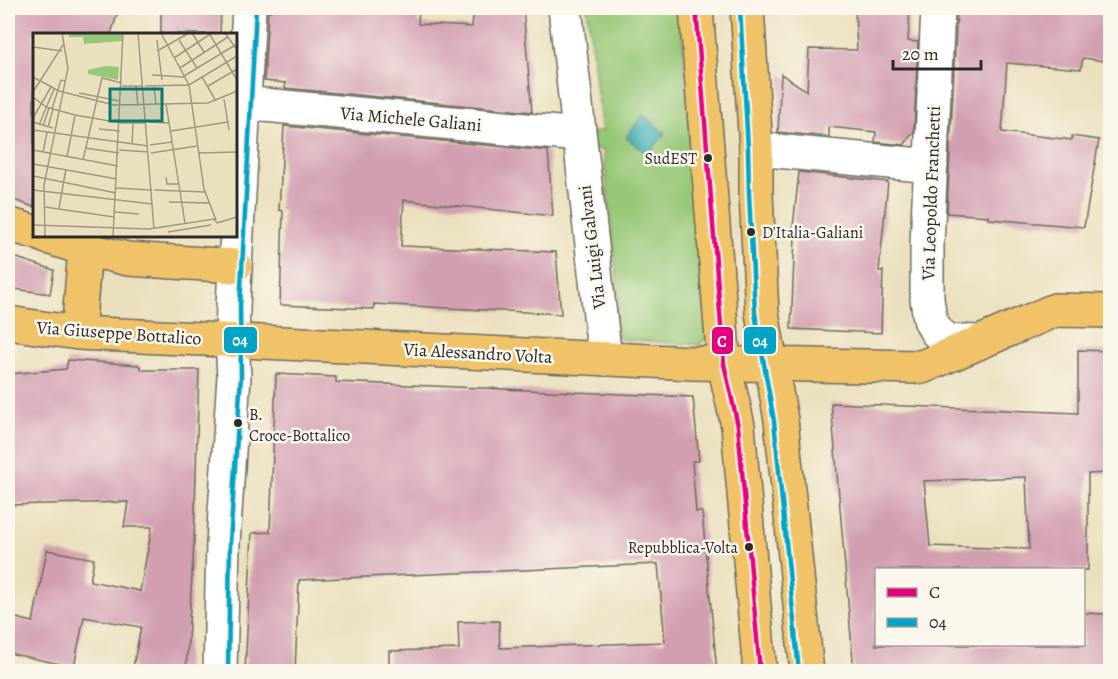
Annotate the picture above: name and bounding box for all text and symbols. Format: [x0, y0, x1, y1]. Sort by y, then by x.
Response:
inset map [33, 33, 237, 237]
scale bar [893, 33, 982, 71]
text: 20 m [902, 42, 939, 66]
street label: Via Michele Galiani [338, 101, 483, 137]
street label: Via Leopoldo Franchetti [916, 105, 946, 282]
place label: SudEST [645, 148, 697, 170]
marker: SudEST [702, 152, 714, 164]
street label: Via Luigi Galvani [573, 184, 612, 311]
place label: D'Italia-Galiani [762, 222, 863, 244]
marker: D'Italia-Galiani [745, 226, 757, 238]
street label: Via Giuseppe Bottalico [35, 315, 202, 351]
line badge: 04 [223, 326, 258, 354]
line badge: C [711, 326, 734, 355]
line badge: 04 [743, 326, 777, 355]
text: 04 [232, 330, 248, 352]
text: C [717, 331, 727, 353]
text: 04 [752, 331, 768, 353]
street label: Via Alessandro Volta [402, 337, 554, 369]
place label: B. Croce-Bottalico [249, 404, 350, 447]
marker: B. Croce-Bottalico [232, 417, 244, 429]
place label: Repubblica-Volta [628, 537, 739, 559]
marker: Repubblica-Volta [743, 541, 755, 553]
legend [875, 568, 1085, 646]
text: C [929, 580, 940, 604]
text: 04 [929, 610, 947, 634]

